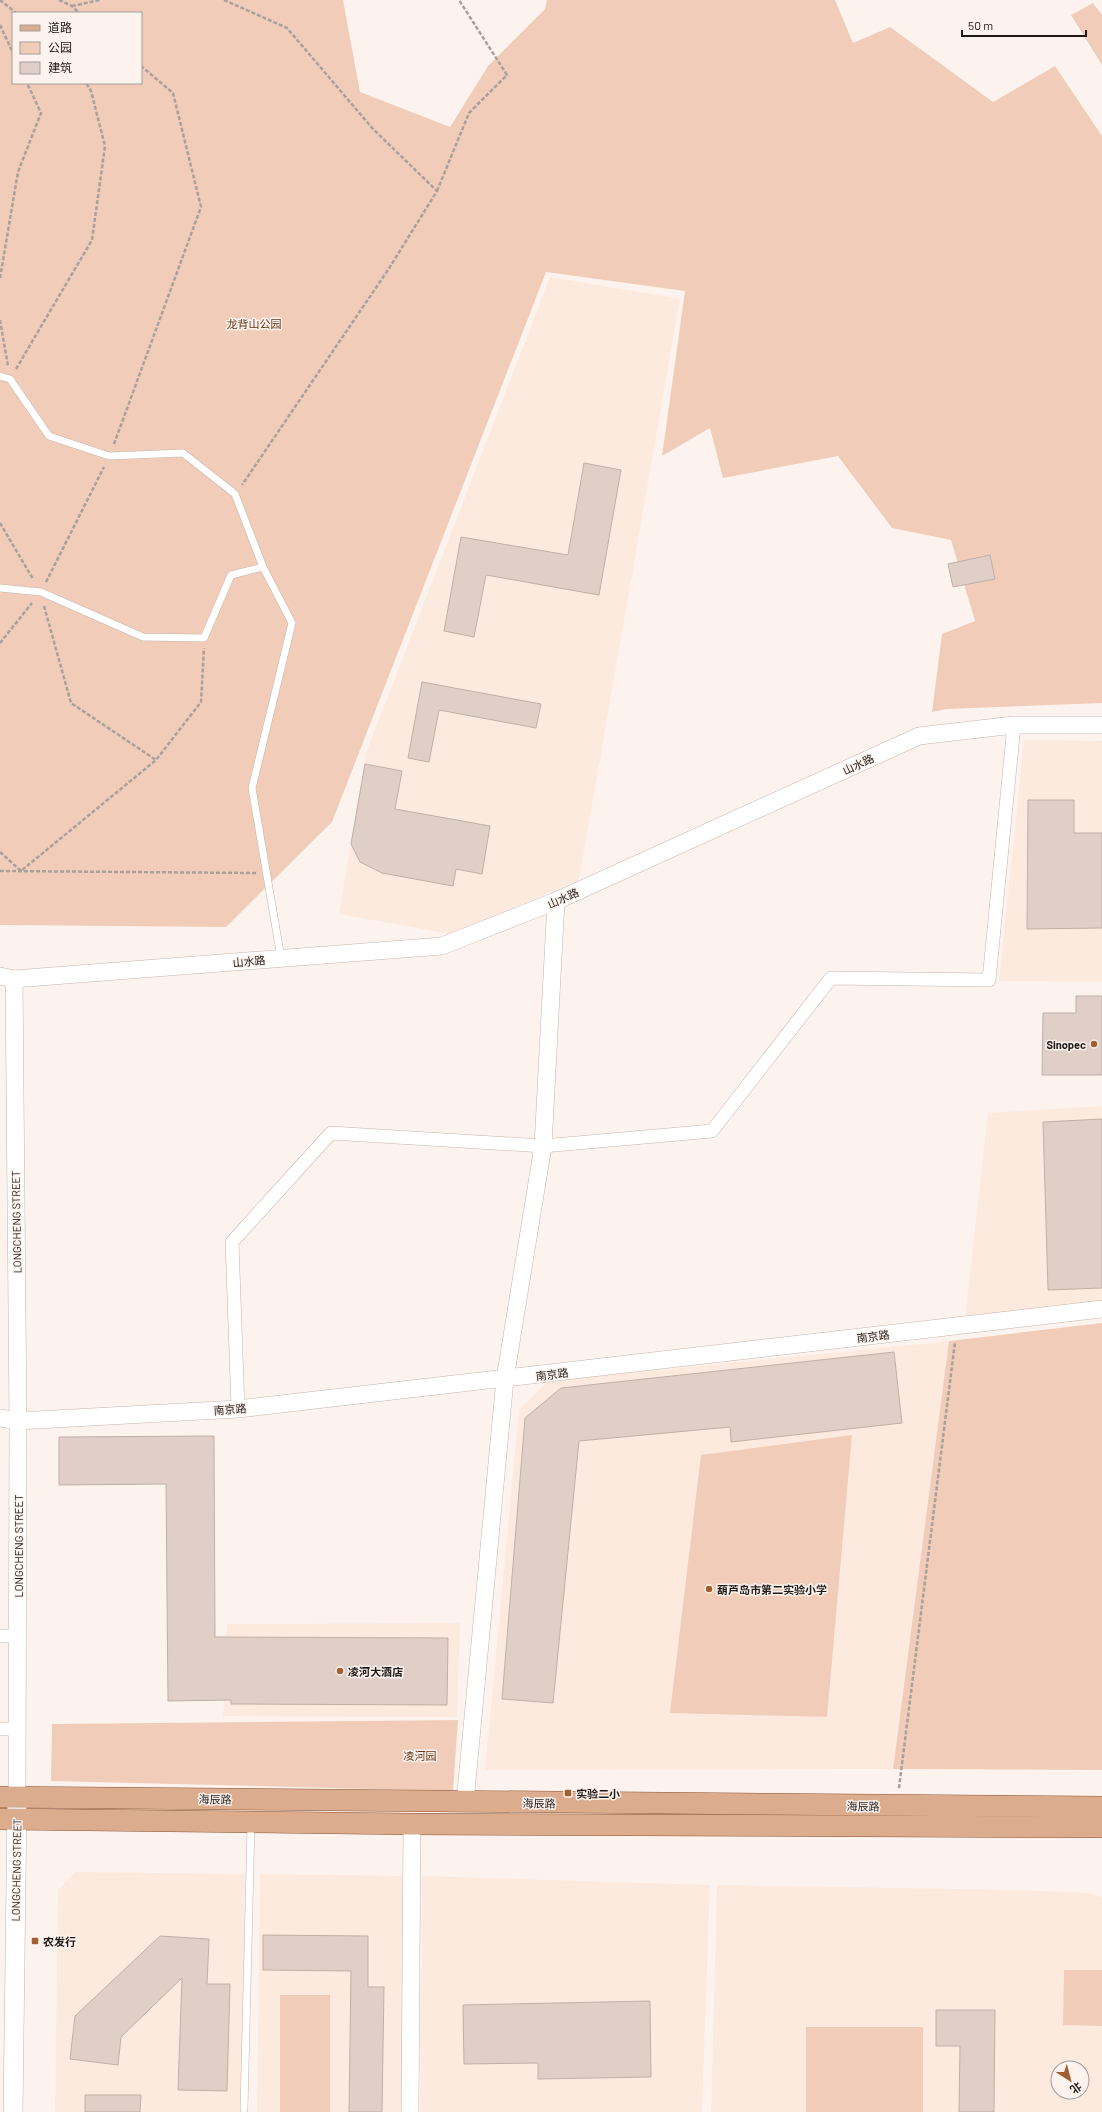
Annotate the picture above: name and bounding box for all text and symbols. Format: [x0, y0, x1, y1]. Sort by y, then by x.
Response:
legend [12, 12, 142, 84]
scale bar [962, 12, 1086, 38]
text: 50 m [968, 18, 993, 32]
text: 道路 [48, 20, 72, 34]
text: 公园 [48, 40, 72, 54]
text: 建筑 [48, 60, 72, 74]
park label: 龙背山公园 [227, 317, 282, 330]
street label: 山水路 [840, 751, 876, 777]
street label: 山水路 [545, 885, 581, 911]
street label: 山水路 [232, 953, 266, 969]
place label: Sinopec [1046, 1038, 1086, 1051]
marker: Sinopec [1089, 1039, 1099, 1049]
street label: LONGCHENG STREET [9, 1170, 23, 1274]
street label: 南京路 [856, 1328, 890, 1344]
street label: 南京路 [535, 1366, 569, 1382]
street label: 南京路 [213, 1401, 247, 1417]
street label: LONGCHENG STREET [12, 1495, 25, 1597]
place label: 葫芦岛市第二实验小学 [717, 1583, 827, 1596]
marker: 葫芦岛市第二实验小学 [704, 1584, 714, 1594]
place label: 凌河大酒店 [348, 1665, 403, 1678]
marker: 凌河大酒店 [335, 1666, 345, 1676]
park label: 凌河园 [404, 1749, 437, 1762]
place label: 实验二小 [576, 1787, 620, 1800]
marker: 实验二小 [563, 1788, 573, 1798]
street label: 海辰路 [198, 1792, 232, 1806]
street label: 海辰路 [522, 1796, 556, 1810]
street label: 海辰路 [846, 1799, 880, 1813]
street label: LONGCHENG STREET [9, 1818, 23, 1922]
place label: 农发行 [43, 1935, 76, 1948]
marker: 农发行 [30, 1936, 40, 1946]
north arrow [1050, 2060, 1090, 2100]
text: 北 [1068, 2080, 1084, 2097]

